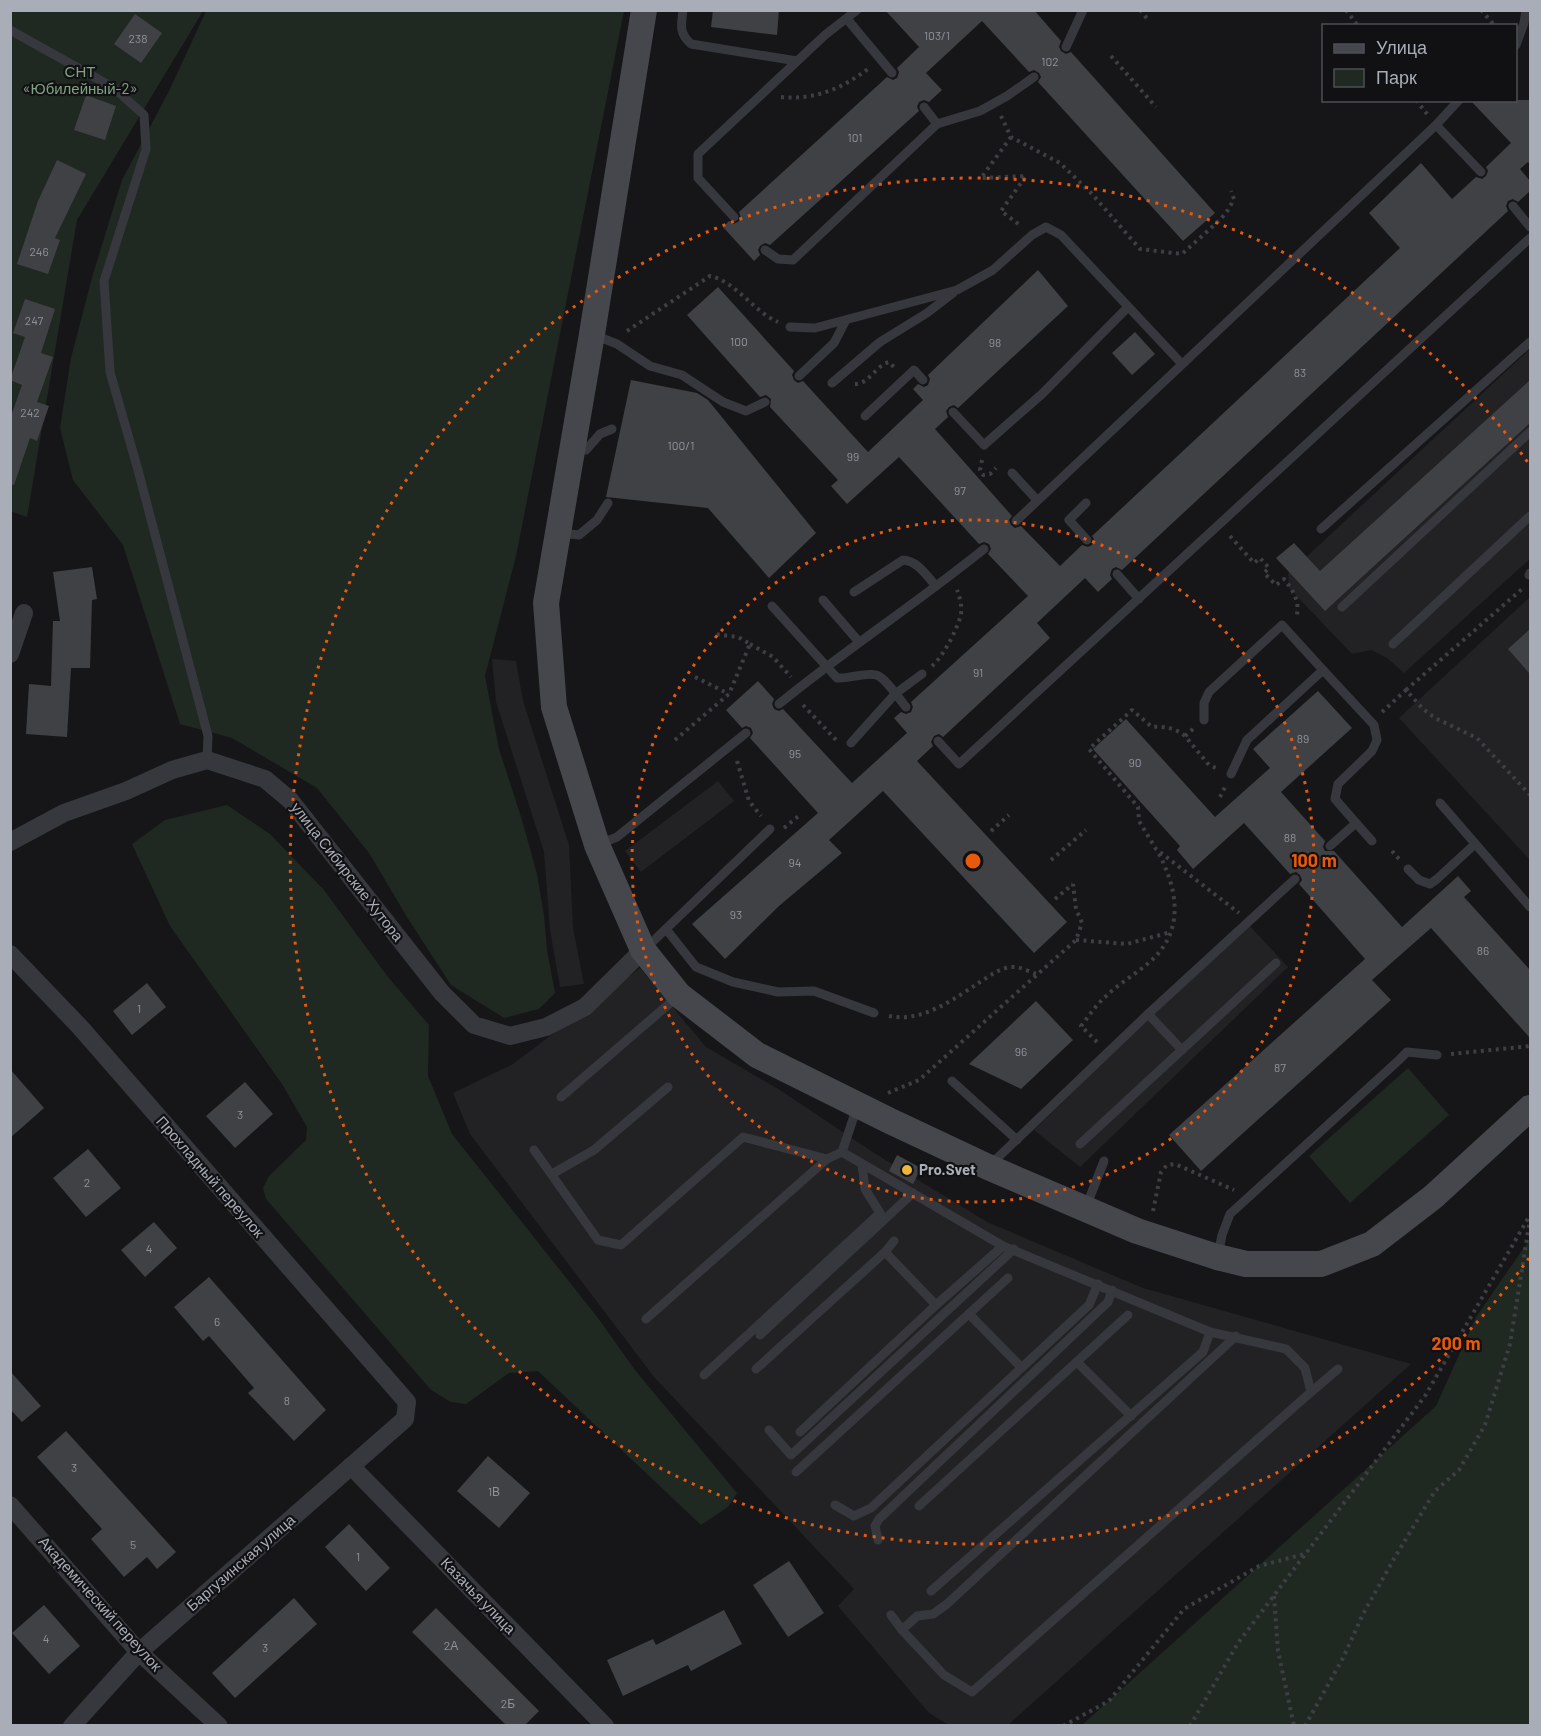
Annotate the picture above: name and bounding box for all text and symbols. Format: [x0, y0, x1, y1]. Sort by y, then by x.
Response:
legend [1322, 24, 1517, 102]
house number: 103/1 [924, 28, 950, 42]
house number: 238 [129, 31, 147, 45]
text: Улица [1376, 36, 1428, 58]
house number: 102 [1041, 54, 1059, 68]
park label: СНТ «Юбилейный-2» [22, 62, 138, 97]
text: Парк [1376, 66, 1417, 88]
house number: 101 [848, 130, 862, 144]
house number: 246 [29, 244, 49, 258]
house number: 247 [25, 313, 43, 327]
house number: 100 [730, 334, 748, 348]
house number: 98 [989, 335, 1001, 349]
house number: 83 [1294, 365, 1306, 379]
house number: 242 [20, 405, 40, 419]
house number: 100/1 [668, 438, 694, 452]
house number: 99 [847, 449, 859, 463]
house number: 97 [954, 483, 966, 497]
house number: 91 [973, 665, 983, 679]
house number: 89 [1297, 731, 1309, 745]
house number: 95 [789, 746, 801, 760]
house number: 90 [1128, 755, 1142, 769]
street label: улица Сибирские Хутора [288, 798, 408, 945]
house number: 88 [1284, 830, 1296, 844]
text: 100 m [1291, 849, 1337, 871]
centre of rings [963, 851, 983, 871]
house number: 94 [789, 855, 801, 869]
house number: 93 [730, 907, 742, 921]
house number: 86 [1477, 943, 1489, 957]
house number: 1 [137, 1001, 141, 1015]
house number: 96 [1015, 1044, 1027, 1058]
house number: 87 [1274, 1060, 1286, 1074]
house number: 3 [237, 1107, 243, 1121]
street label: Прохладный переулок [153, 1112, 269, 1241]
place label: Pro.Svet [919, 1160, 976, 1178]
marker: Pro.Svet [900, 1163, 914, 1177]
house number: 2 [84, 1175, 90, 1189]
house number: 4 [146, 1241, 152, 1255]
house number: 6 [214, 1314, 220, 1328]
text: 200 m [1431, 1332, 1481, 1354]
house number: 8 [284, 1393, 290, 1407]
house number: 3 [71, 1460, 77, 1474]
house number: 1В [488, 1484, 500, 1498]
street label: Баргузинская улица [182, 1510, 299, 1614]
street label: Академический переулок [36, 1532, 166, 1675]
house number: 5 [130, 1537, 136, 1551]
house number: 1 [356, 1549, 360, 1563]
street label: Казачья улица [438, 1553, 520, 1638]
house number: 4 [43, 1631, 49, 1645]
house number: 2А [444, 1638, 458, 1652]
house number: 3 [262, 1640, 268, 1654]
house number: 2Б [501, 1696, 515, 1710]

